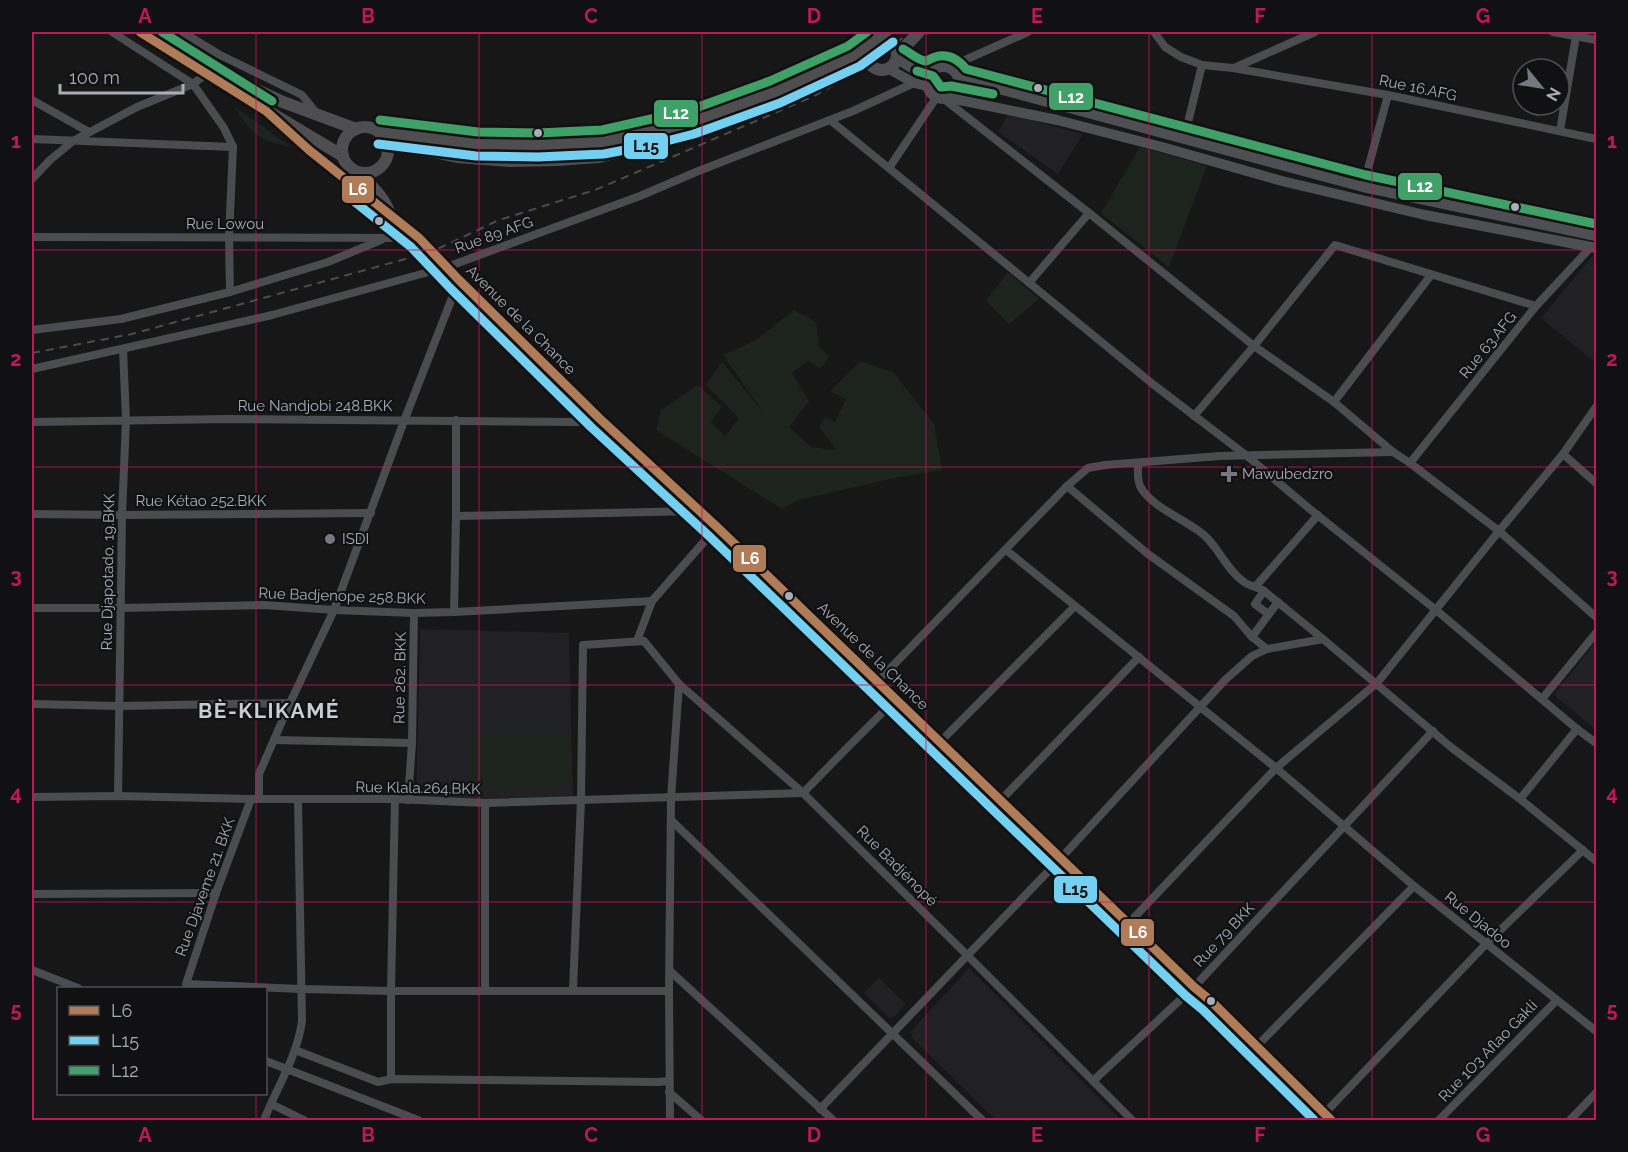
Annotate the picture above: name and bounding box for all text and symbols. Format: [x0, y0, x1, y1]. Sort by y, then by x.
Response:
text: A [138, 4, 152, 28]
text: B [361, 4, 375, 28]
text: C [584, 4, 598, 28]
text: D [807, 4, 821, 28]
text: E [1031, 4, 1043, 28]
text: F [1254, 4, 1266, 28]
text: G [1476, 4, 1490, 28]
scale bar [60, 57, 183, 95]
north arrow [1511, 57, 1571, 117]
text: 100 m [69, 67, 120, 88]
street label: Rue 16.AFG [1377, 71, 1459, 105]
unlabelled marker [1032, 82, 1044, 94]
line badge: L12 [1048, 82, 1094, 111]
text: N [1542, 84, 1565, 104]
text: L12 [1058, 88, 1084, 107]
line badge: L12 [653, 99, 699, 128]
text: L12 [663, 104, 689, 123]
unlabelled marker [532, 127, 544, 139]
text: 1 [11, 129, 21, 153]
text: 1 [1607, 129, 1617, 153]
line badge: L15 [623, 132, 669, 160]
text: L15 [633, 137, 659, 156]
line badge: L12 [1397, 172, 1443, 201]
line badge: L6 [341, 175, 375, 204]
text: L12 [1407, 177, 1433, 196]
text: L6 [348, 180, 368, 199]
unlabelled marker [1509, 201, 1521, 213]
street label: Rue 89 AFG [452, 213, 536, 257]
street label: Rue Lowou [186, 215, 264, 233]
unlabelled marker [373, 215, 385, 227]
street label: Avenue de la Chance [463, 262, 580, 379]
street label: Rue 63.AFG [1456, 308, 1520, 382]
text: 2 [10, 347, 22, 371]
text: 2 [1606, 347, 1618, 371]
street label: Rue Nandjobi 248.BKK [238, 397, 393, 415]
marker: Mawubedzro [1220, 465, 1238, 483]
place label: Mawubedzro [1242, 465, 1333, 483]
street label: Rue Kétao 252.BKK [135, 492, 267, 510]
street label: Rue Djapotado. 19.BKK [98, 493, 118, 650]
place label: ISDI [342, 530, 369, 548]
marker: ISDI [323, 532, 337, 546]
line badge: L6 [732, 544, 767, 573]
text: L6 [740, 549, 760, 568]
text: 3 [10, 564, 22, 588]
text: 3 [1606, 564, 1618, 588]
street label: Rue Badjenope 258.BKK [258, 584, 426, 608]
unlabelled marker [783, 590, 795, 602]
street label: Avenue de la Chance [814, 598, 932, 714]
street label: Rue 262. BKK [390, 632, 410, 724]
district label: BÈ-KLIKAMÉ [198, 698, 340, 723]
street label: Rue Klala.264.BKK [355, 778, 481, 798]
text: 4 [10, 781, 22, 805]
text: 4 [1606, 781, 1618, 805]
street label: Rue Djaveme 21. BKK [172, 815, 239, 959]
street label: Rue Badjénopé [853, 822, 941, 910]
line badge: L15 [1053, 875, 1098, 904]
text: L15 [1062, 880, 1088, 899]
street label: Rue Djadoo [1441, 888, 1515, 952]
street label: Rue 79 BKK [1190, 899, 1258, 971]
line badge: L6 [1120, 918, 1155, 947]
text: L6 [1128, 923, 1148, 942]
legend [57, 987, 267, 1095]
unlabelled marker [1205, 995, 1217, 1007]
street label: Rue 1O3 Aflao Gakli [1435, 997, 1541, 1105]
text: 5 [10, 998, 22, 1022]
text: 5 [1606, 998, 1618, 1022]
text: L6 [111, 1000, 132, 1021]
text: L15 [111, 1030, 139, 1051]
text: L12 [111, 1060, 139, 1081]
text: A [138, 1123, 152, 1147]
text: B [361, 1123, 375, 1147]
text: C [584, 1123, 598, 1147]
text: D [807, 1123, 821, 1147]
text: E [1031, 1123, 1043, 1147]
text: F [1254, 1123, 1266, 1147]
text: G [1476, 1123, 1490, 1147]

